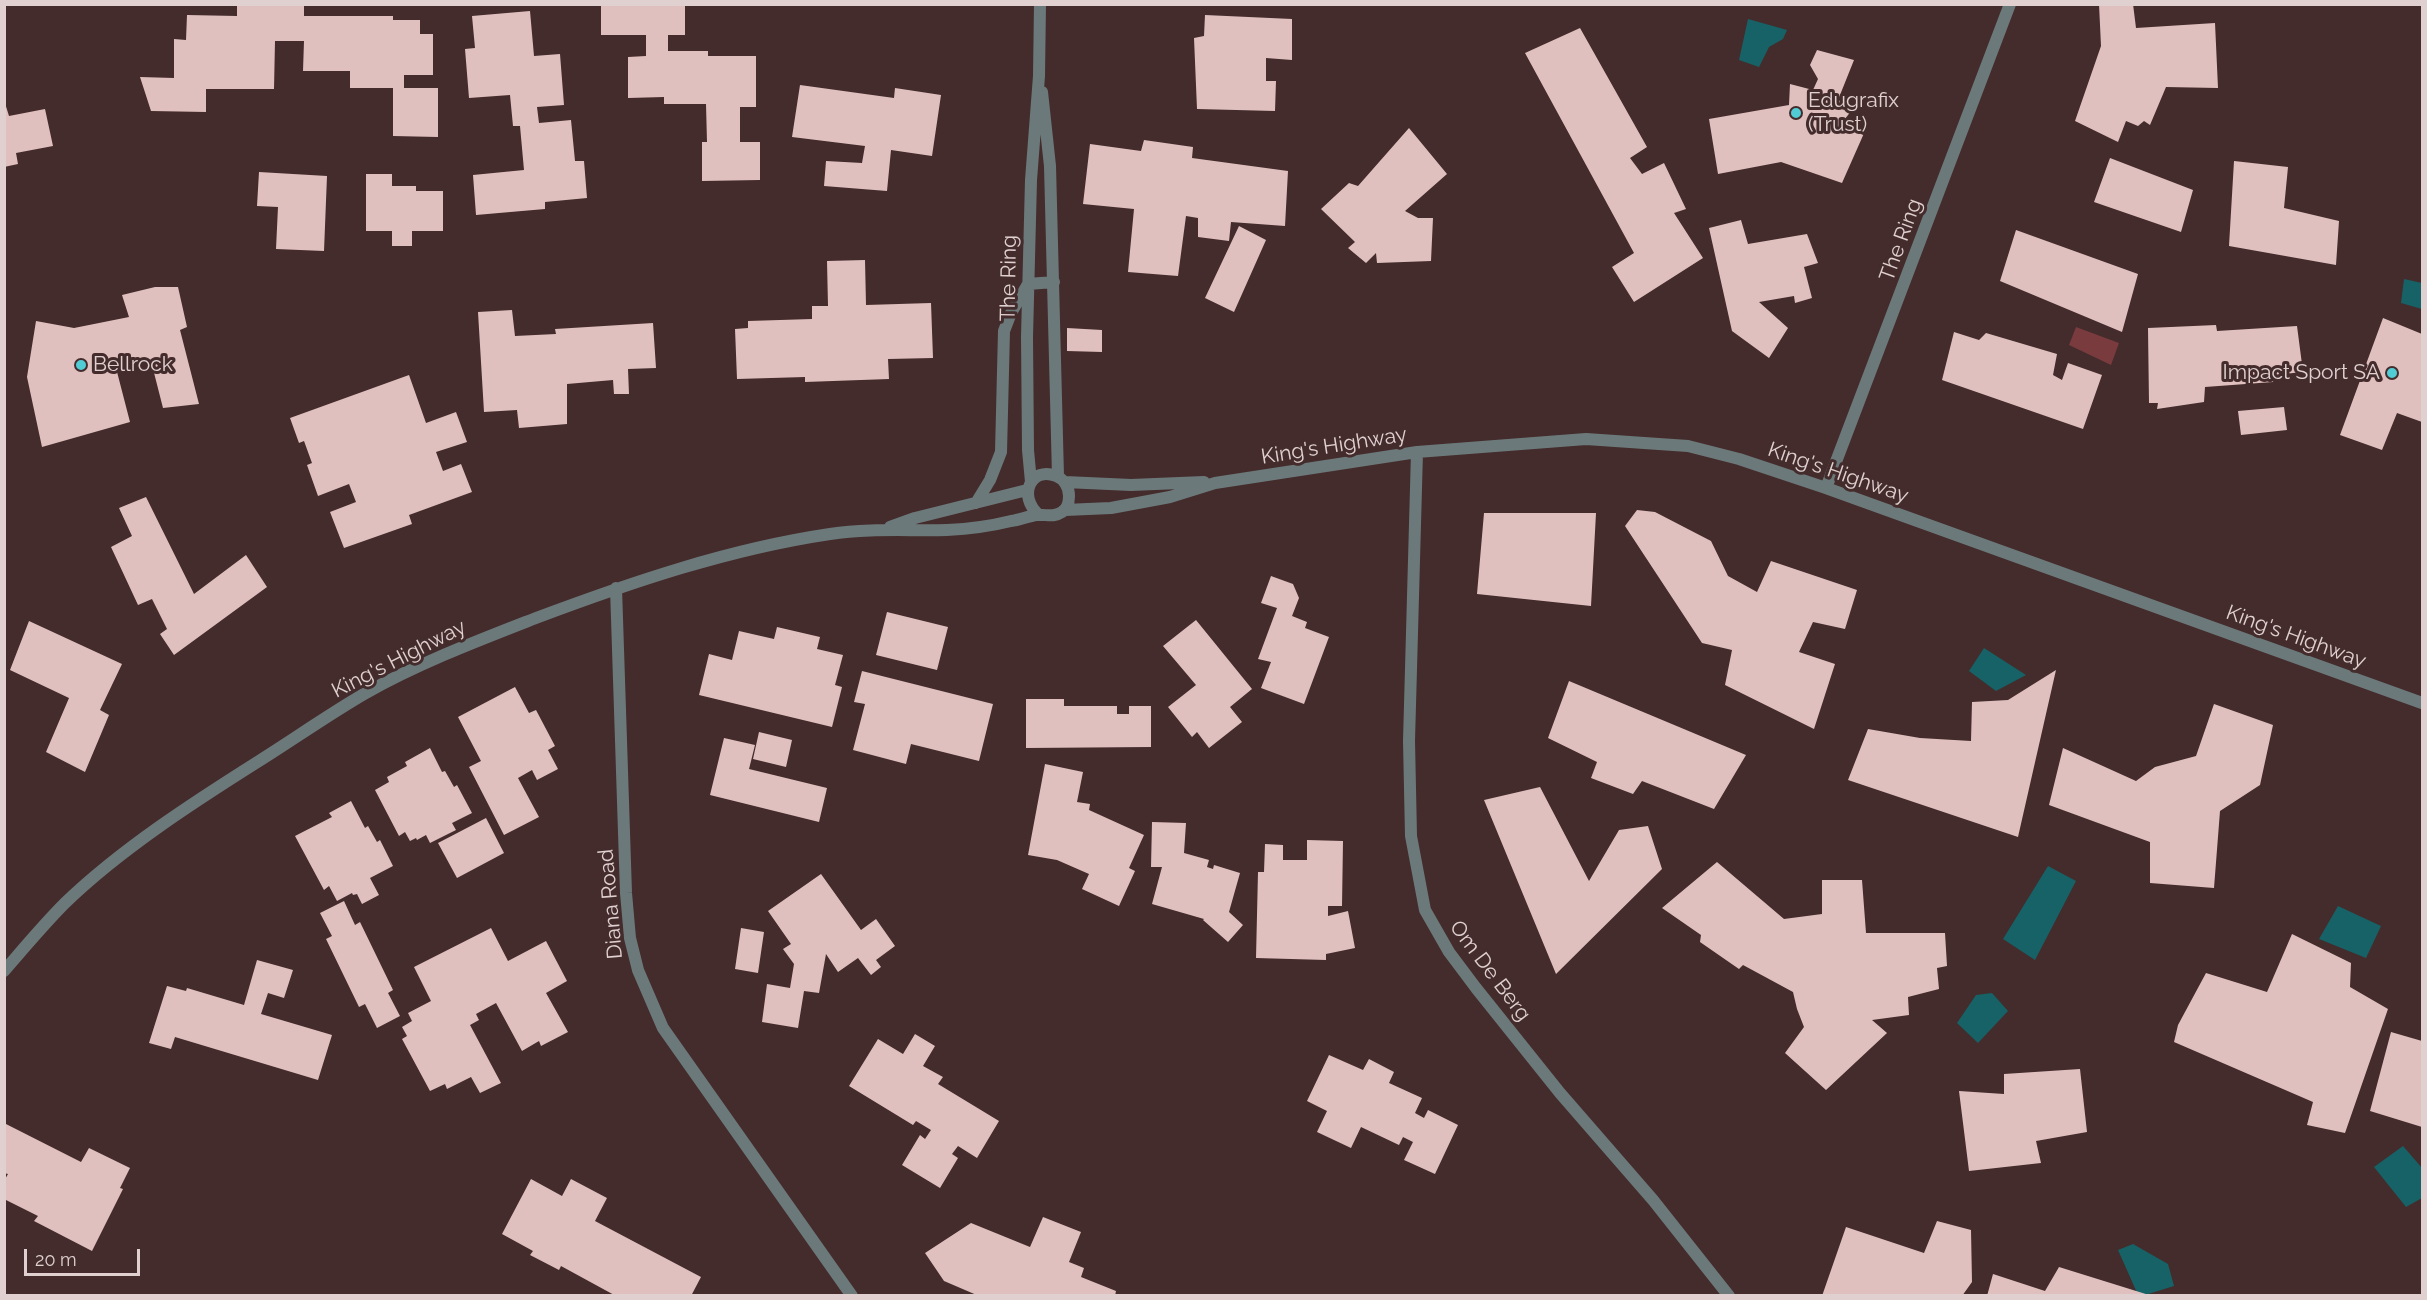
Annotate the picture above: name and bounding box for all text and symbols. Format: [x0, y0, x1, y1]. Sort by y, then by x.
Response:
place label: Edugrafix (Trust) [1808, 88, 1899, 138]
marker: Edugrafix (Trust) [1789, 106, 1803, 120]
street label: The Ring [1874, 195, 1928, 285]
street label: The Ring [996, 235, 1022, 321]
place label: Bellrock [93, 352, 173, 378]
marker: Bellrock [74, 358, 88, 372]
place label: Impact Sport SA [2223, 360, 2380, 386]
marker: Impact Sport SA [2385, 366, 2399, 380]
street label: King's Highway [1259, 422, 1409, 470]
street label: King's Highway [1764, 437, 1912, 509]
street label: King's Highway [2223, 600, 2369, 674]
street label: King's Highway [328, 614, 470, 704]
street label: Diana Road [594, 848, 628, 960]
street label: Om De Berg [1444, 916, 1536, 1026]
scale bar [27, 1237, 142, 1275]
text: 20 m [35, 1249, 77, 1270]

